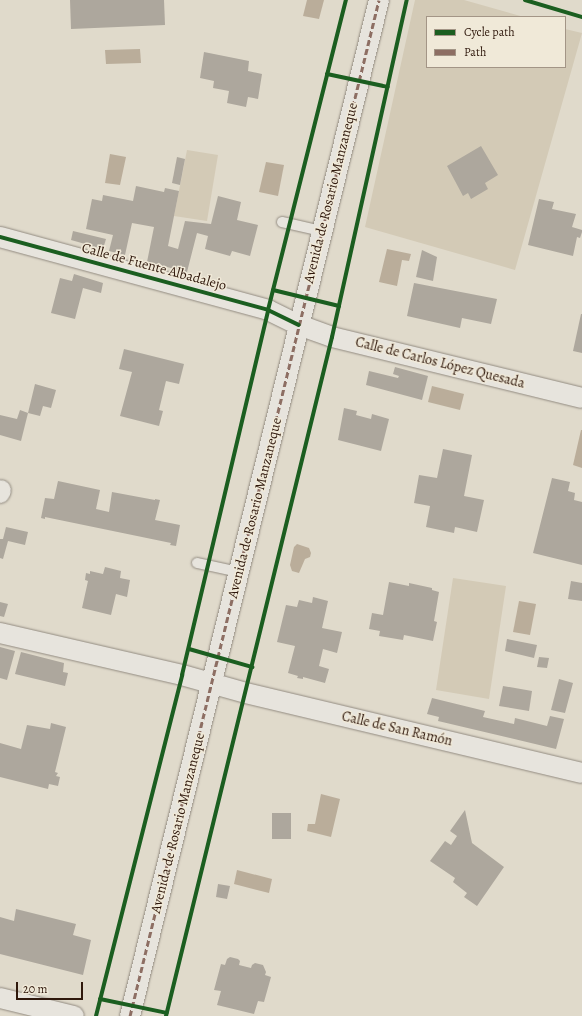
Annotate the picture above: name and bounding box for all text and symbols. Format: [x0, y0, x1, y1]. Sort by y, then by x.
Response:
legend [426, 16, 566, 68]
text: Cycle path [464, 24, 515, 40]
text: Path [464, 44, 486, 60]
street label: Avenida de Rosario Manzaneque [300, 101, 362, 285]
street label: Calle de Fuente Albadalejo [80, 240, 228, 294]
street label: Calle de Carlos López Quesada [354, 334, 526, 392]
street label: Avenida de Rosario Manzaneque [224, 416, 286, 600]
street label: Calle de San Ramón [340, 708, 454, 750]
street label: Avenida de Rosario Manzaneque [147, 731, 209, 915]
scale bar [18, 974, 85, 1000]
text: 20 m [23, 981, 47, 997]

